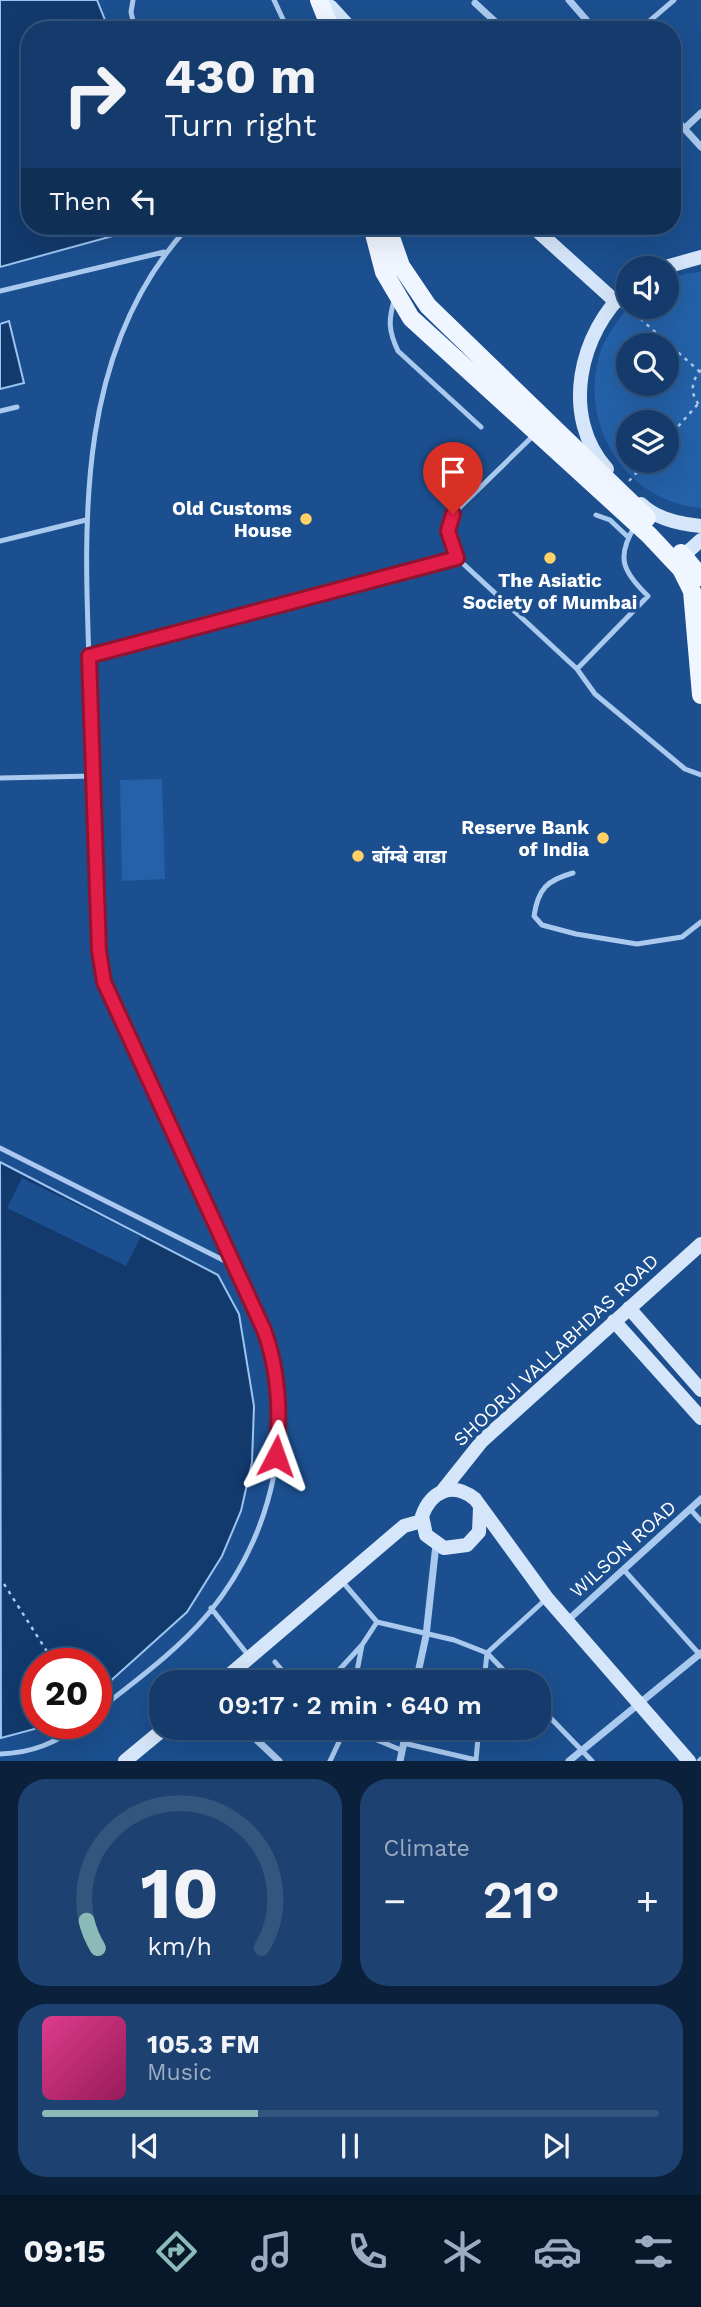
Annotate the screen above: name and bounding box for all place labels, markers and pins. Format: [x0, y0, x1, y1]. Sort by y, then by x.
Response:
pin [423, 442, 483, 514]
place label: Old Customs House [172, 497, 292, 542]
marker: Old Customs House [298, 511, 314, 527]
marker: The Asiatic Society of Mumbai [542, 550, 558, 566]
place label: The Asiatic Society of Mumbai [463, 569, 637, 614]
place label: Reserve Bank of India [461, 816, 589, 861]
marker: Reserve Bank of India [595, 830, 611, 846]
place label: बॉम्बे वाडा [372, 845, 447, 868]
marker: बॉम्बे वाडा [350, 848, 366, 864]

